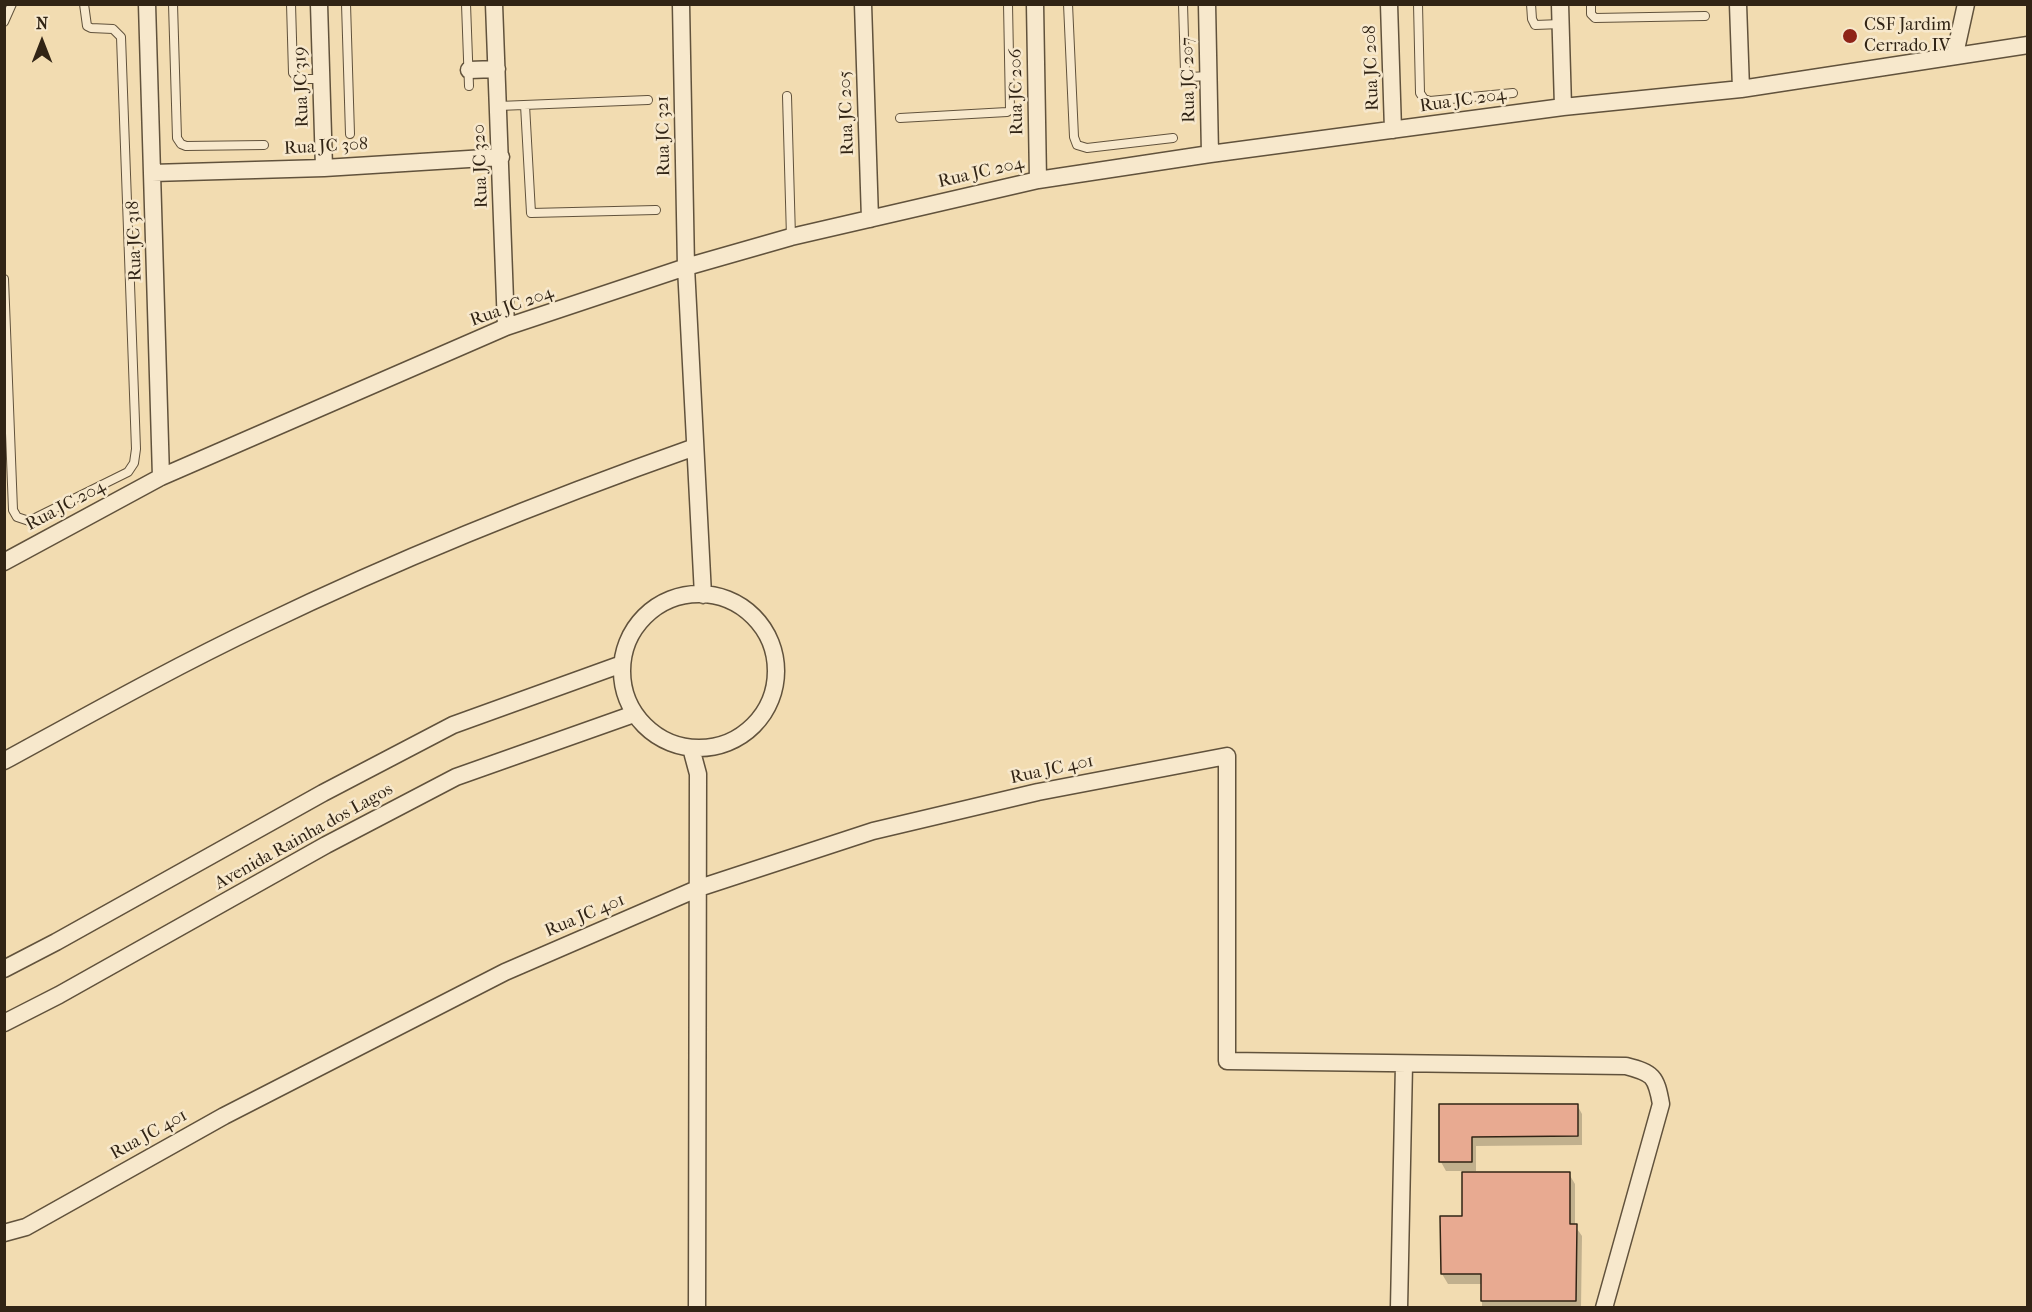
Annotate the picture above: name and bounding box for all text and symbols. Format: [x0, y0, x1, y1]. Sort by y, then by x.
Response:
north arrow [12, 12, 72, 72]
text: N [36, 14, 48, 33]
place label: CSF Jardim Cerrado IV [1864, 15, 1951, 57]
street label: Rua JC 208 [1360, 25, 1384, 111]
marker: CSF Jardim Cerrado IV [1841, 27, 1859, 45]
street label: Rua JC 207 [1177, 37, 1201, 123]
street label: Rua JC 319 [290, 46, 314, 128]
street label: Rua JC 206 [1005, 48, 1029, 136]
street label: Rua JC 205 [835, 70, 859, 156]
street label: Rua JC 204 [1418, 84, 1508, 118]
street label: Rua JC 321 [652, 95, 676, 177]
street label: Rua JC 320 [469, 124, 493, 208]
street label: Rua JC 308 [283, 134, 369, 160]
street label: Rua JC 204 [936, 153, 1026, 193]
street label: Rua JC 318 [123, 200, 147, 282]
street label: Rua JC 204 [467, 282, 557, 332]
street label: Rua JC 204 [22, 476, 110, 536]
street label: Rua JC 401 [1008, 751, 1096, 789]
street label: Avenida Rainha dos Lagos [211, 779, 397, 895]
street label: Rua JC 401 [542, 890, 628, 942]
street label: Rua JC 401 [107, 1105, 191, 1165]

